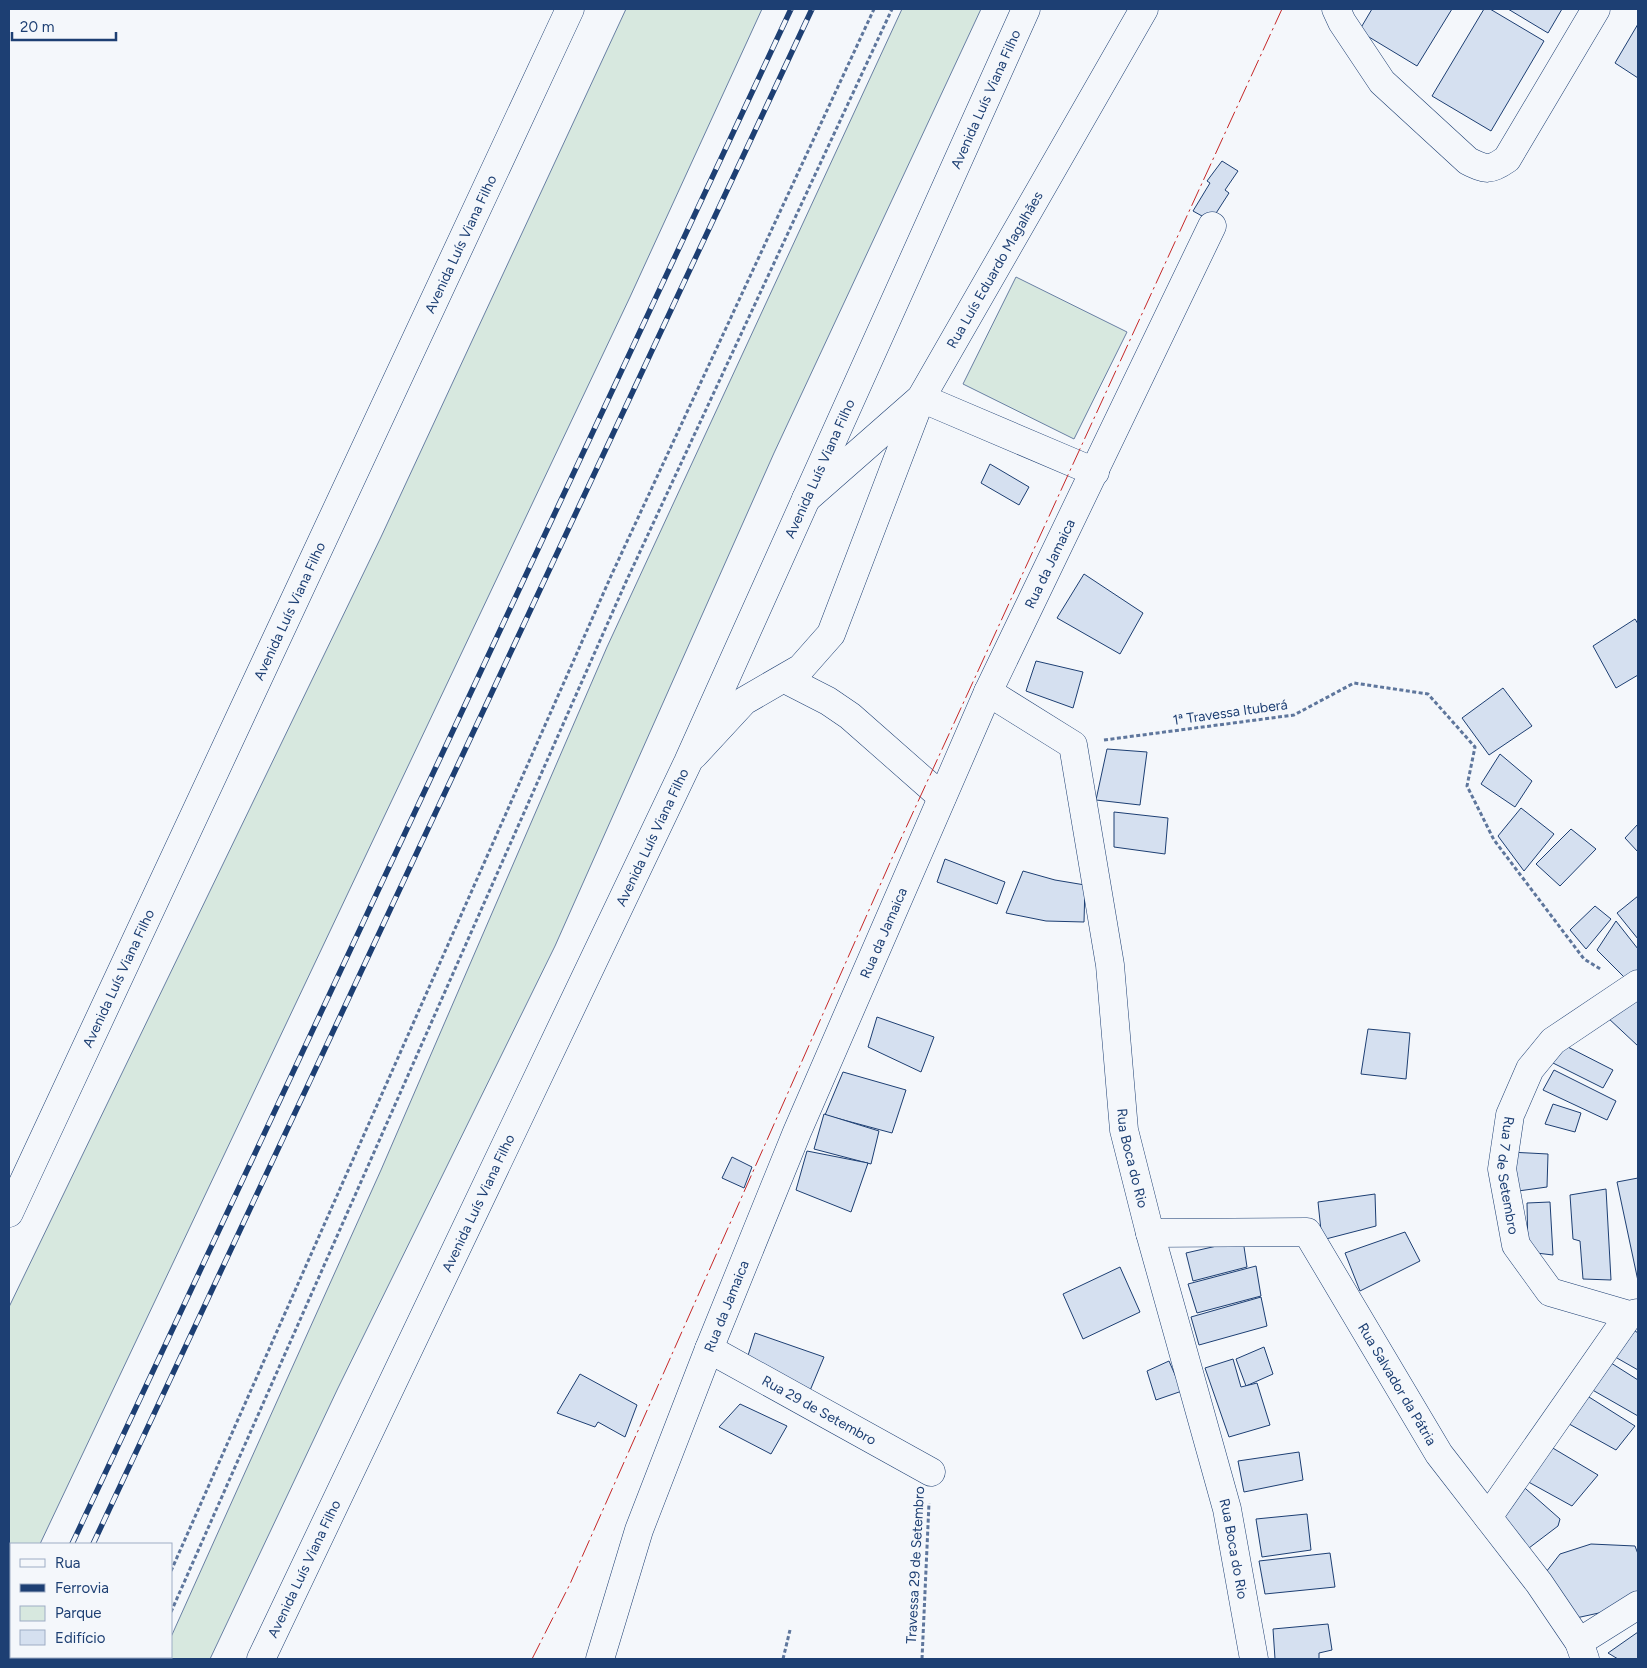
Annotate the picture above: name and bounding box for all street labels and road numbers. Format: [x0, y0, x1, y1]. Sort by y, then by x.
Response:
street label: Avenida Luís Viana Filho [947, 27, 1025, 172]
street label: Avenida Luís Viana Filho [421, 172, 500, 316]
street label: Rua Luís Eduardo Magalhães [943, 188, 1047, 351]
street label: Avenida Luís Viana Filho [782, 397, 859, 541]
street label: Rua da Jamaica [1021, 516, 1079, 612]
street label: Avenida Luís Viana Filho [250, 539, 329, 683]
street label: 1ª Travessa Ituberá [1172, 696, 1289, 729]
street label: Avenida Luís Viana Filho [613, 766, 693, 909]
street label: Rua da Jamaica [857, 885, 911, 981]
street label: Avenida Luís Viana Filho [79, 907, 158, 1050]
street label: Rua Boca do Rio [1113, 1108, 1151, 1210]
street label: Rua 7 de Setembro [1493, 1115, 1522, 1236]
street label: Avenida Luís Viana Filho [438, 1132, 519, 1275]
street label: Rua da Jamaica [701, 1258, 753, 1355]
street label: Rua Salvador da Pátria [1354, 1320, 1440, 1449]
street label: Rua 29 de Setembro [759, 1372, 879, 1449]
street label: Travessa 29 de Setembro [903, 1486, 928, 1644]
street label: Avenida Luís Viana Filho [264, 1497, 345, 1641]
street label: Rua Boca do Rio [1215, 1497, 1251, 1601]

